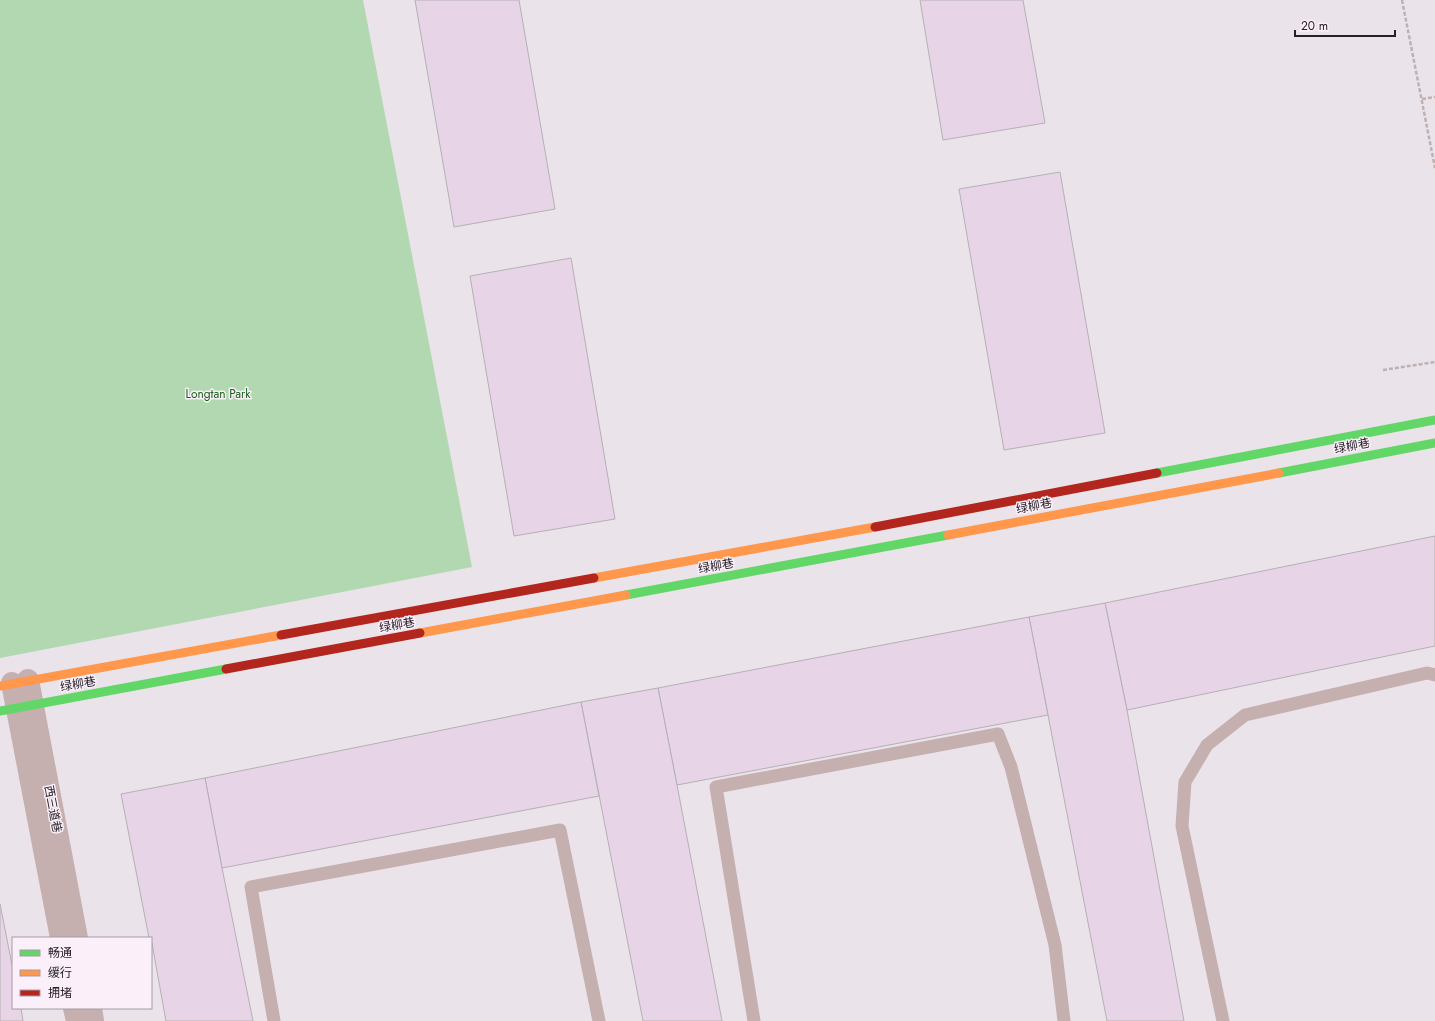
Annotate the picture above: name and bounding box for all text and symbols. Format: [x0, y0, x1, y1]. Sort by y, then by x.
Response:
scale bar [1295, 12, 1395, 38]
text: 20 m [1301, 17, 1328, 35]
park label: Longtan Park [185, 385, 251, 403]
street label: 绿柳巷 [1333, 434, 1371, 458]
street label: 绿柳巷 [1015, 494, 1053, 518]
street label: 绿柳巷 [697, 554, 735, 578]
street label: 绿柳巷 [378, 613, 416, 637]
street label: 绿柳巷 [59, 672, 97, 696]
street label: 西三道巷 [40, 784, 66, 834]
legend [12, 937, 152, 1009]
text: 畅通 [48, 944, 72, 962]
text: 缓行 [48, 964, 72, 982]
text: 拥堵 [48, 984, 72, 1002]

